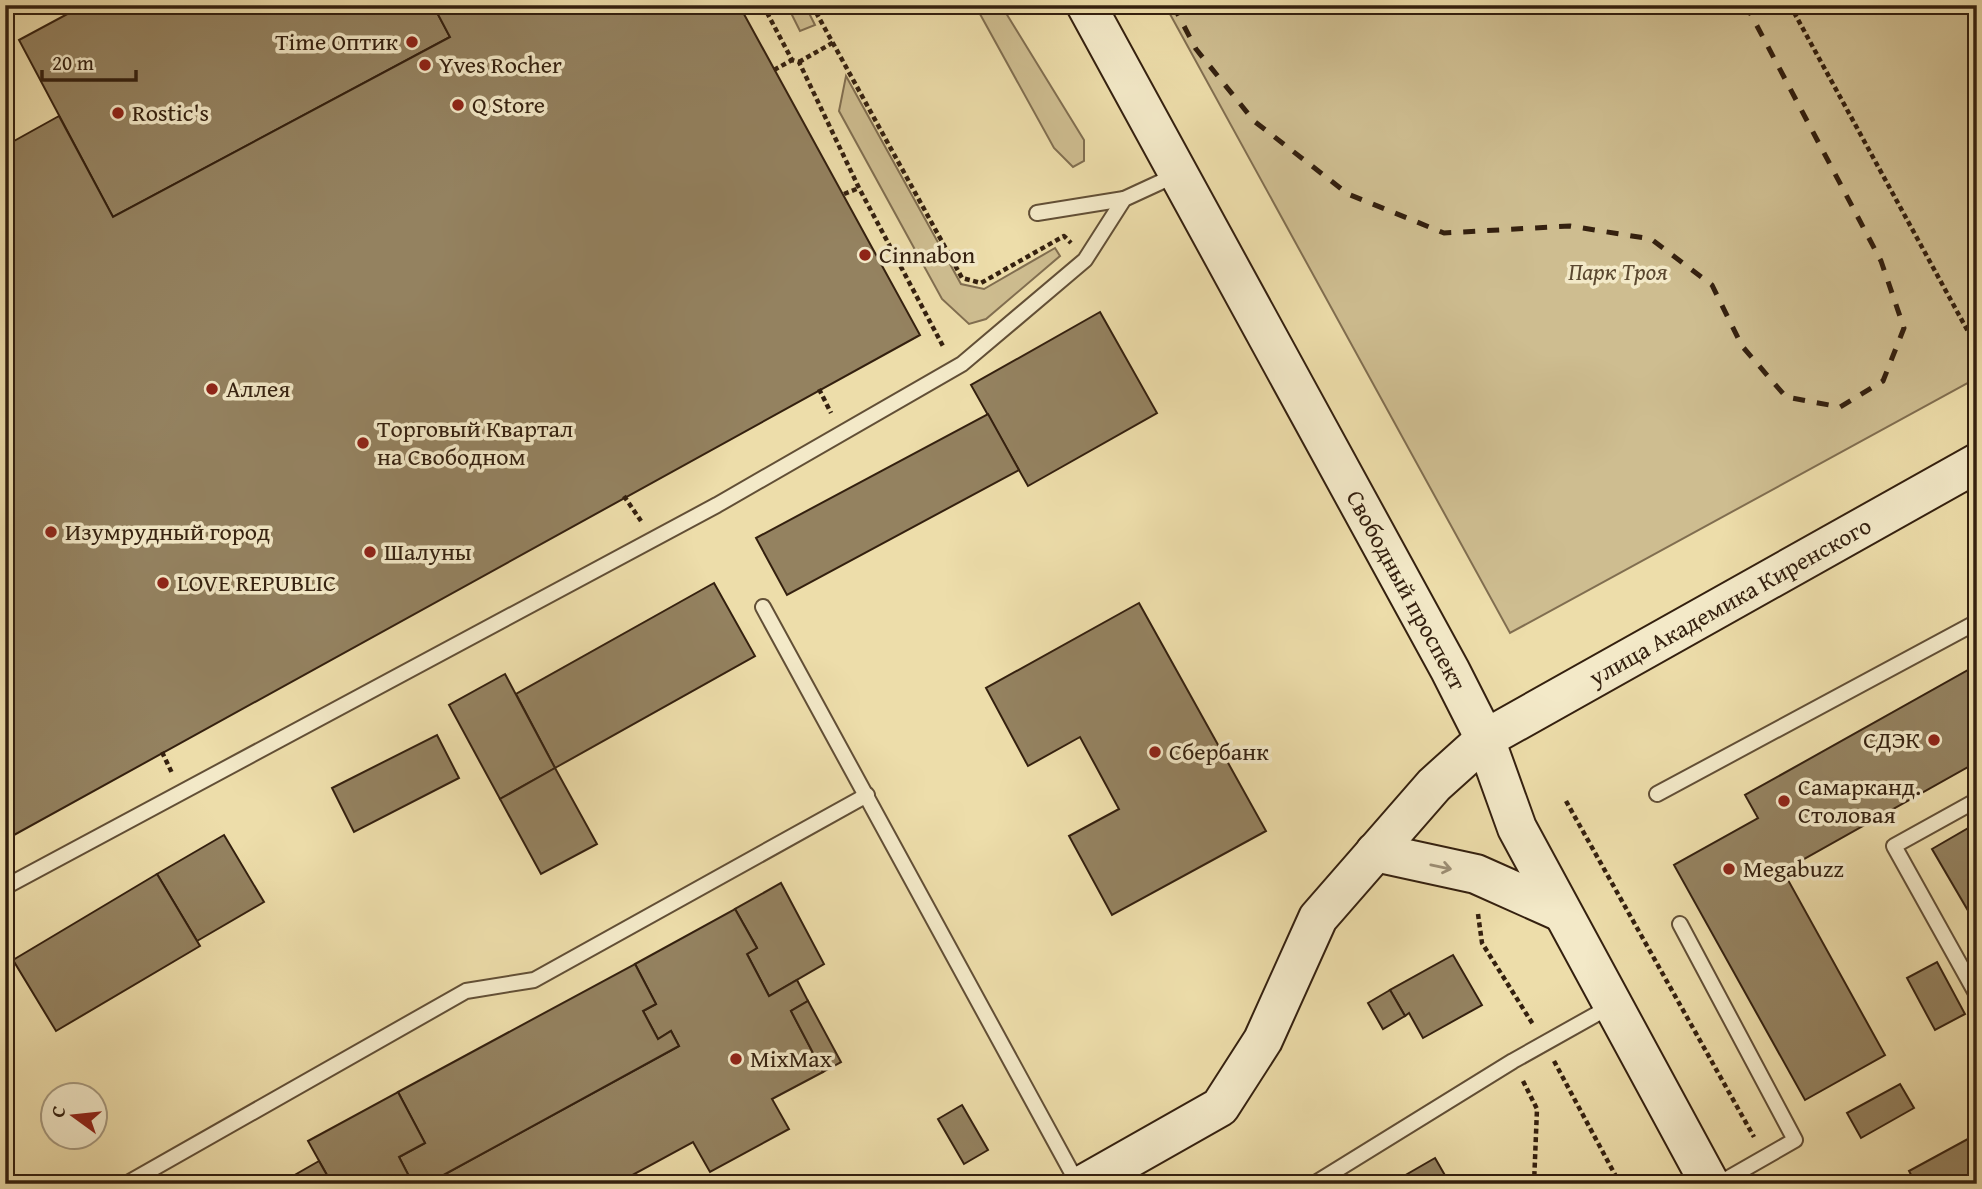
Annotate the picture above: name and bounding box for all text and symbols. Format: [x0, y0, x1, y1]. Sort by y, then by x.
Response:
place label: Time Оптик [275, 24, 398, 59]
marker: Time Оптик [404, 34, 420, 50]
scale bar [42, 38, 136, 82]
text: 20 m [52, 47, 94, 78]
place label: Yves Rocher [439, 47, 562, 82]
marker: Yves Rocher [417, 57, 433, 73]
place label: Q Store [472, 87, 545, 122]
place label: Rostic's [132, 95, 209, 130]
marker: Q Store [450, 97, 466, 113]
marker: Rostic's [110, 105, 126, 121]
place label: Cinnabon [879, 237, 976, 272]
marker: Cinnabon [857, 247, 873, 263]
park label: Парк Троя [1568, 254, 1668, 289]
place label: Аллея [226, 371, 290, 406]
marker: Аллея [204, 381, 220, 397]
place label: Торговый Квартал на Свободном [377, 411, 573, 474]
marker: Торговый Квартал на Свободном [355, 435, 371, 451]
street label: Свободный проспект [1338, 484, 1476, 696]
street label: улица Академика Киренского [1581, 508, 1877, 695]
place label: Изумрудный город [65, 514, 270, 549]
marker: Изумрудный город [43, 524, 59, 540]
place label: Шалуны [384, 534, 472, 569]
marker: Шалуны [362, 544, 378, 560]
place label: LOVE REPUBLIC [177, 565, 336, 600]
marker: LOVE REPUBLIC [155, 575, 171, 591]
place label: СДЭК [1863, 722, 1920, 757]
marker: СДЭК [1926, 732, 1942, 748]
place label: Сбербанк [1169, 734, 1269, 769]
marker: Сбербанк [1147, 744, 1163, 760]
place label: Самарканд. Столовая [1798, 769, 1921, 832]
marker: Самарканд. Столовая [1776, 793, 1792, 809]
place label: Megabuzz [1743, 851, 1844, 886]
one-way arrow [1429, 860, 1452, 874]
marker: Megabuzz [1721, 861, 1737, 877]
place label: MixMax [750, 1041, 833, 1076]
marker: MixMax [728, 1051, 744, 1067]
north arrow [38, 1080, 108, 1150]
text: С [43, 1103, 73, 1120]

